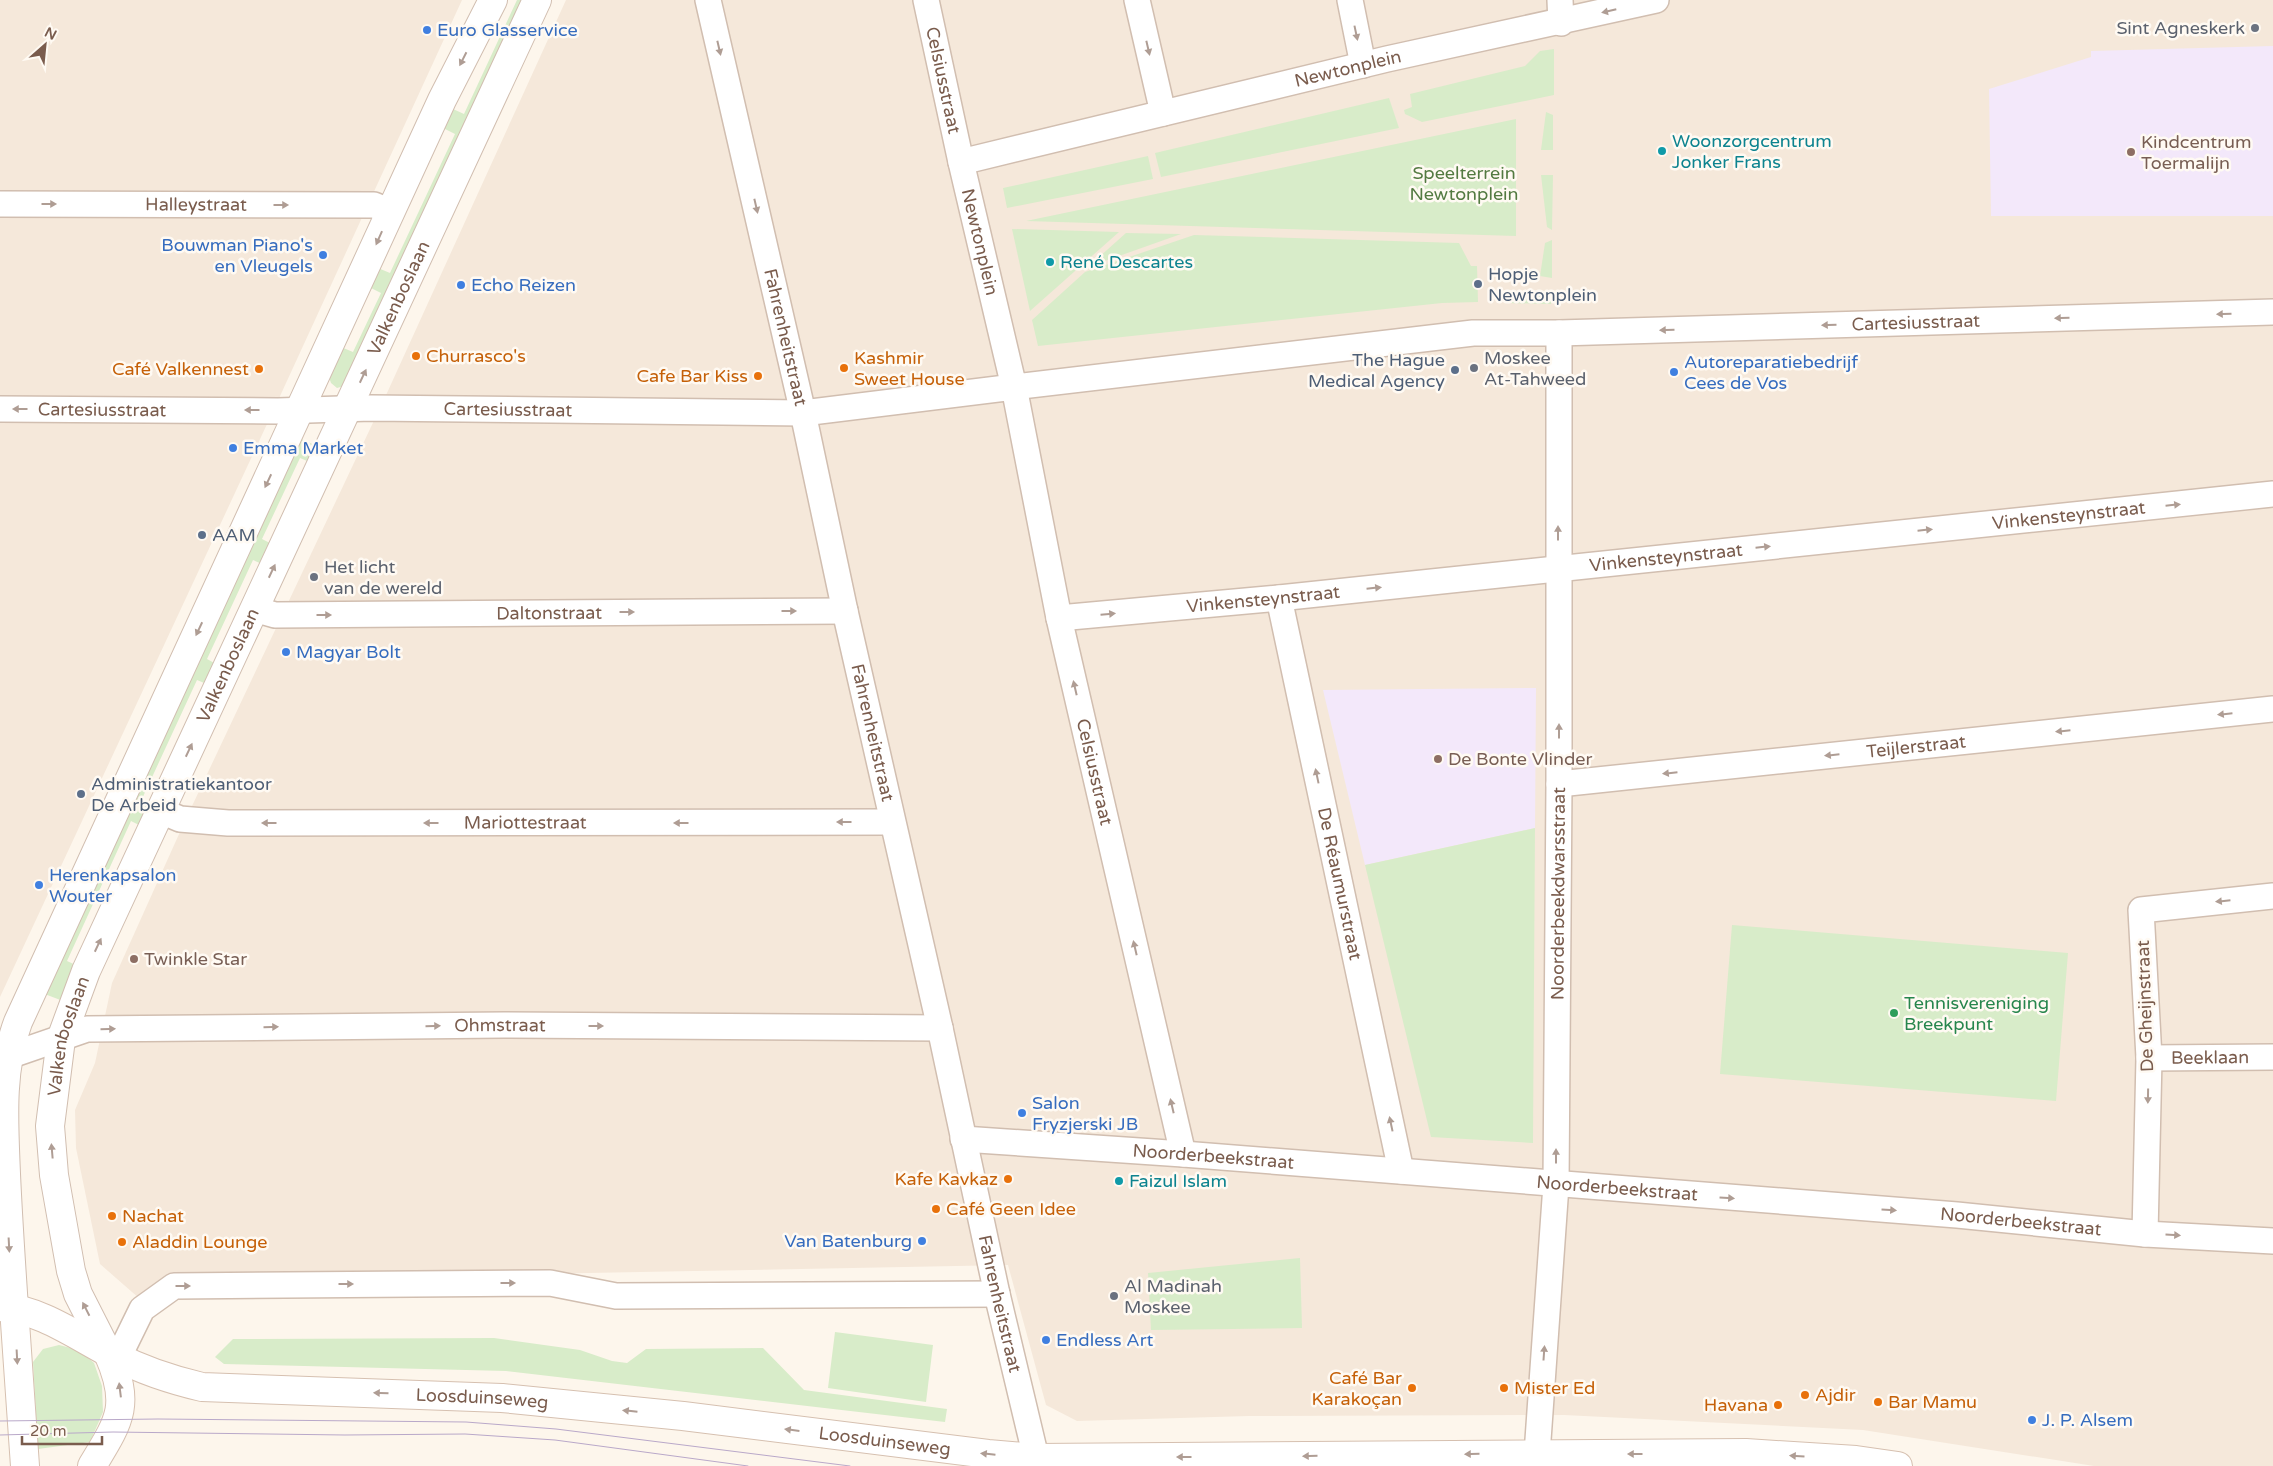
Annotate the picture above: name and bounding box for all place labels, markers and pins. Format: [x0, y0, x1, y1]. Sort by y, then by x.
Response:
place label: Sint Agneskerk [2116, 17, 2245, 39]
place label: Euro Glasservice [437, 19, 578, 41]
marker: Sint Agneskerk [2249, 22, 2261, 34]
marker: Euro Glasservice [421, 24, 433, 36]
place label: Woonzorgcentrum Jonker Frans [1672, 130, 1832, 173]
place label: Kindcentrum Toermalijn [2141, 131, 2252, 174]
marker: Woonzorgcentrum Jonker Frans [1656, 145, 1668, 157]
marker: Kindcentrum Toermalijn [2125, 146, 2137, 158]
place label: Bouwman Piano's en Vleugels [161, 234, 313, 277]
marker: Bouwman Piano's en Vleugels [317, 249, 329, 261]
place label: René Descartes [1060, 251, 1193, 273]
marker: René Descartes [1044, 256, 1056, 268]
place label: Hopje Newtonplein [1488, 263, 1597, 306]
place label: Echo Reizen [471, 274, 576, 296]
marker: Hopje Newtonplein [1472, 278, 1484, 290]
marker: Echo Reizen [455, 279, 467, 291]
place label: Churrasco's [426, 345, 526, 367]
place label: Kashmir Sweet House [854, 347, 965, 390]
place label: Moskee At-Tahweed [1484, 347, 1586, 390]
place label: The Hague Medical Agency [1308, 349, 1445, 392]
marker: Churrasco's [410, 350, 422, 362]
place label: Autoreparatiebedrijf Cees de Vos [1684, 351, 1858, 394]
place label: Café Valkennest [112, 358, 249, 380]
marker: Kashmir Sweet House [838, 362, 850, 374]
marker: Moskee At-Tahweed [1468, 362, 1480, 374]
marker: Café Valkennest [253, 363, 265, 375]
marker: The Hague Medical Agency [1449, 364, 1461, 376]
place label: Cafe Bar Kiss [636, 365, 748, 387]
marker: Autoreparatiebedrijf Cees de Vos [1668, 366, 1680, 378]
marker: Cafe Bar Kiss [752, 370, 764, 382]
place label: Emma Market [243, 437, 363, 459]
marker: Emma Market [227, 442, 239, 454]
place label: AAM [212, 524, 256, 546]
marker: AAM [196, 529, 208, 541]
place label: Het licht van de wereld [324, 556, 442, 599]
marker: Het licht van de wereld [308, 571, 320, 583]
place label: Magyar Bolt [296, 641, 401, 663]
marker: Magyar Bolt [280, 646, 292, 658]
place label: De Bonte Vlinder [1448, 748, 1593, 770]
marker: De Bonte Vlinder [1432, 753, 1444, 765]
place label: Administratiekantoor De Arbeid [91, 773, 272, 816]
marker: Administratiekantoor De Arbeid [75, 788, 87, 800]
place label: Herenkapsalon Wouter [49, 864, 177, 907]
marker: Herenkapsalon Wouter [33, 879, 45, 891]
place label: Twinkle Star [144, 948, 247, 970]
marker: Twinkle Star [128, 953, 140, 965]
place label: Tennisvereniging Breekpunt [1904, 992, 2049, 1035]
marker: Tennisvereniging Breekpunt [1888, 1007, 1900, 1019]
place label: Salon Fryzjerski JB [1032, 1092, 1138, 1135]
marker: Salon Fryzjerski JB [1016, 1107, 1028, 1119]
place label: Kafe Kavkaz [895, 1168, 998, 1190]
place label: Faizul Islam [1129, 1170, 1227, 1192]
marker: Kafe Kavkaz [1002, 1173, 1014, 1185]
marker: Faizul Islam [1113, 1175, 1125, 1187]
place label: Café Geen Idee [946, 1198, 1076, 1220]
marker: Café Geen Idee [930, 1203, 942, 1215]
place label: Nachat [122, 1205, 184, 1227]
marker: Nachat [106, 1210, 118, 1222]
place label: Van Batenburg [784, 1230, 912, 1252]
place label: Aladdin Lounge [132, 1231, 268, 1253]
marker: Van Batenburg [916, 1235, 928, 1247]
marker: Aladdin Lounge [116, 1236, 128, 1248]
place label: Al Madinah Moskee [1124, 1275, 1222, 1318]
marker: Al Madinah Moskee [1108, 1290, 1120, 1302]
place label: Endless Art [1056, 1329, 1154, 1351]
marker: Endless Art [1040, 1334, 1052, 1346]
place label: Café Bar Karakoçan [1312, 1367, 1402, 1410]
place label: Mister Ed [1514, 1377, 1595, 1399]
marker: Café Bar Karakoçan [1406, 1382, 1418, 1394]
marker: Mister Ed [1498, 1382, 1510, 1394]
place label: Ajdir [1815, 1384, 1856, 1406]
marker: Ajdir [1799, 1389, 1811, 1401]
place label: Bar Mamu [1888, 1391, 1977, 1413]
place label: Havana [1704, 1394, 1768, 1416]
marker: Bar Mamu [1872, 1396, 1884, 1408]
marker: Havana [1772, 1399, 1784, 1411]
place label: J. P. Alsem [2042, 1409, 2133, 1431]
marker: J. P. Alsem [2026, 1414, 2038, 1426]

